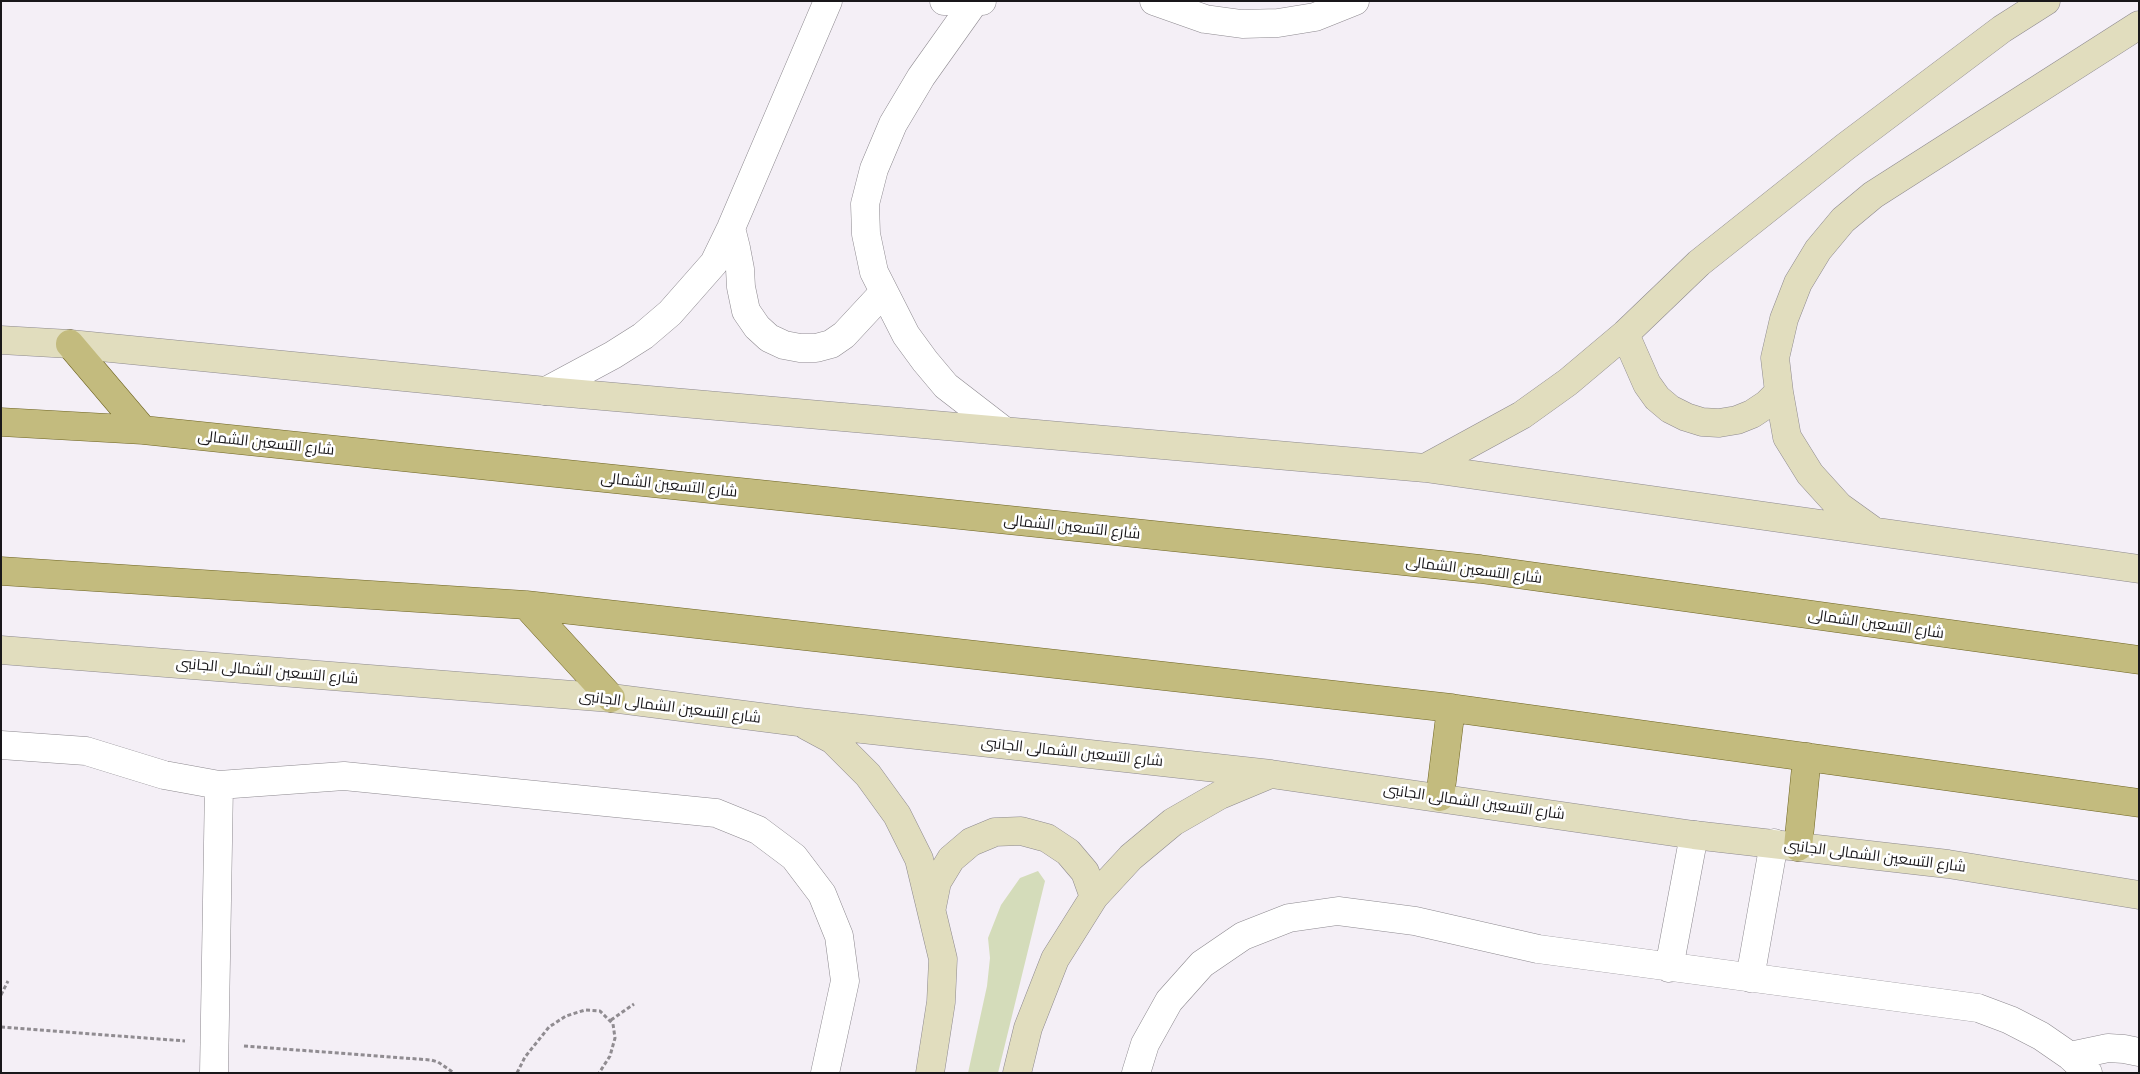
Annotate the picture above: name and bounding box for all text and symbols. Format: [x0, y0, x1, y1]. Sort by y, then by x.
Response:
street label: شارع التسعين الشمالى [197, 427, 335, 459]
street label: شارع التسعين الشمالى [600, 469, 738, 501]
street label: شارع التسعين الشمالى [1003, 511, 1141, 543]
street label: شارع التسعين الشمالى [1405, 553, 1543, 587]
street label: شارع التسعين الشمالى [1807, 606, 1945, 642]
street label: شارع التسعين الشمالى الجانبى [175, 654, 359, 688]
street label: شارع التسعين الشمالى الجانبى [578, 687, 762, 727]
street label: شارع التسعين الشمالى الجانبى [980, 733, 1164, 771]
street label: شارع التسعين الشمالى الجانبى [1382, 780, 1566, 824]
street label: شارع التسعين الشمالى الجانبى [1783, 836, 1967, 876]

